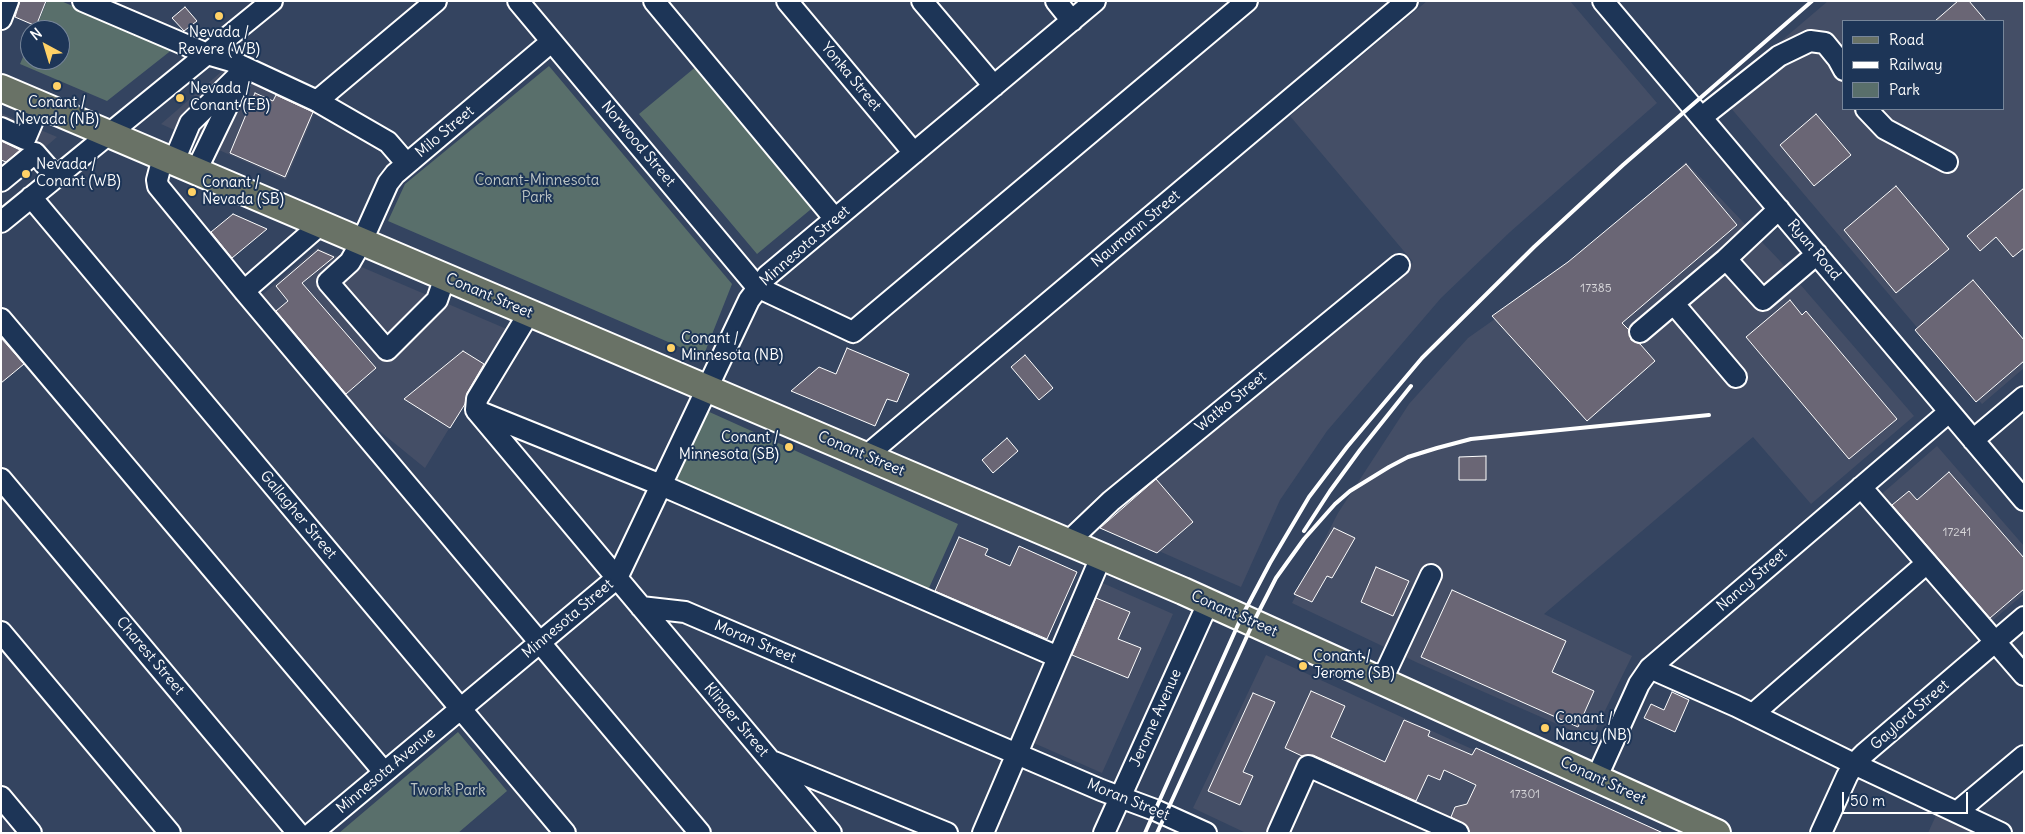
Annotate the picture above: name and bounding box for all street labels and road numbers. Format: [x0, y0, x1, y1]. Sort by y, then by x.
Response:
street label: Yonka Street [817, 39, 885, 115]
street label: Norwood Street [597, 98, 679, 190]
street label: Milo Street [412, 102, 478, 162]
street label: Naumann Street [1088, 187, 1184, 271]
street label: Minnesota Street [756, 202, 854, 290]
street label: Ryan Road [1783, 216, 1845, 284]
street label: Conant Street [443, 270, 535, 322]
street label: Watko Street [1192, 368, 1270, 436]
street label: Conant Street [815, 428, 907, 480]
street label: Gallagher Street [256, 467, 340, 563]
street label: Nancy Street [1713, 545, 1791, 615]
street label: Minnesota Street [519, 576, 617, 662]
street label: Conant Street [1188, 587, 1280, 641]
street label: Charest Street [112, 613, 188, 699]
street label: Moran Street [711, 617, 799, 667]
street label: Jerome Avenue [1126, 666, 1186, 770]
street label: Gaylord Street [1867, 676, 1953, 754]
street label: Klinger Street [700, 679, 772, 761]
street label: Minnesota Avenue [333, 724, 439, 818]
street label: Conant Street [1557, 753, 1649, 809]
street label: Moran Street [1084, 775, 1172, 825]

